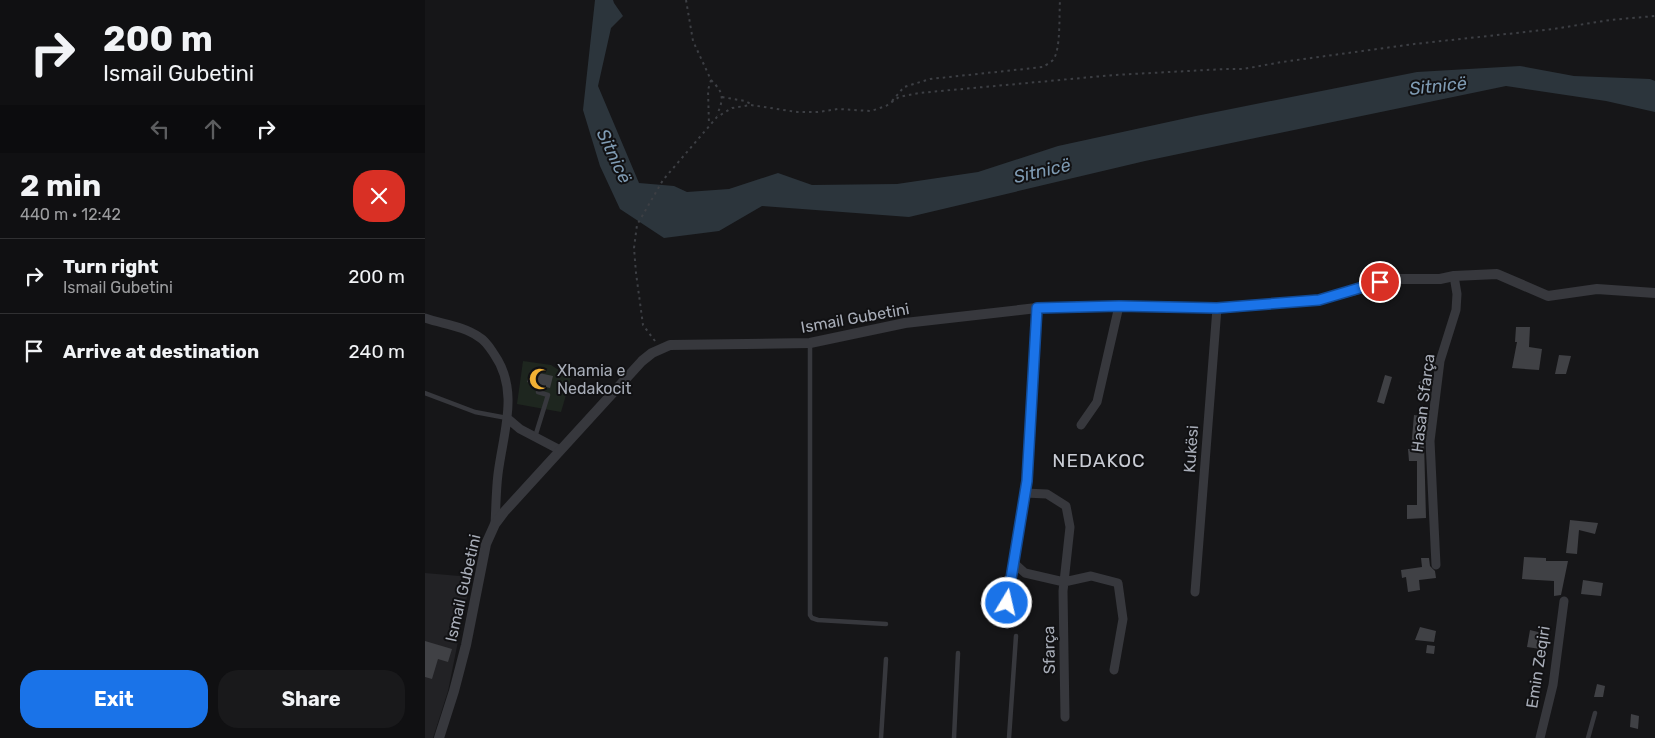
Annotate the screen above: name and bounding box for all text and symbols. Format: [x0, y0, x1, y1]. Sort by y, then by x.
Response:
text: 200 m [103, 18, 213, 60]
icon: right [20, 20, 85, 85]
text: Ismail Gubetini [103, 60, 254, 87]
water label: Sitnicë [1408, 72, 1468, 100]
icon: left [146, 115, 174, 143]
icon: ahead [199, 115, 227, 143]
icon: right [252, 115, 280, 143]
water label: Sitnicë [592, 125, 636, 187]
water label: Sitnicë [1011, 154, 1073, 188]
text: 2 min [20, 168, 101, 204]
button: close [353, 170, 405, 222]
text: 440 m · 12:42 [20, 205, 121, 224]
text: Turn right [63, 255, 158, 278]
pin [1359, 261, 1401, 303]
icon: right [20, 262, 48, 290]
text: 200 m [348, 265, 405, 288]
icon: arrive [1366, 268, 1394, 296]
text: Ismail Gubetini [63, 278, 173, 297]
street label: Ismail Gubetini [799, 299, 911, 337]
icon: arrive [20, 337, 48, 365]
text: Arrive at destination [63, 340, 259, 363]
text: 240 m [349, 340, 405, 363]
street label: Hasan Sfarça [1408, 353, 1438, 453]
place label: Xhamia e Nedakocit [557, 361, 631, 398]
mosque icon: Xhamia e Nedakocit [527, 366, 553, 392]
street label: Kukësi [1180, 425, 1202, 473]
district label: NEDAKOC [1052, 449, 1146, 472]
street label: Ismail Gubetini [441, 532, 485, 644]
position arrow [980, 576, 1032, 628]
street label: Emin Zeqiri [1522, 624, 1554, 710]
street label: Sfarça [1039, 626, 1059, 674]
button: Exit [20, 670, 208, 728]
button: Share [218, 670, 405, 728]

